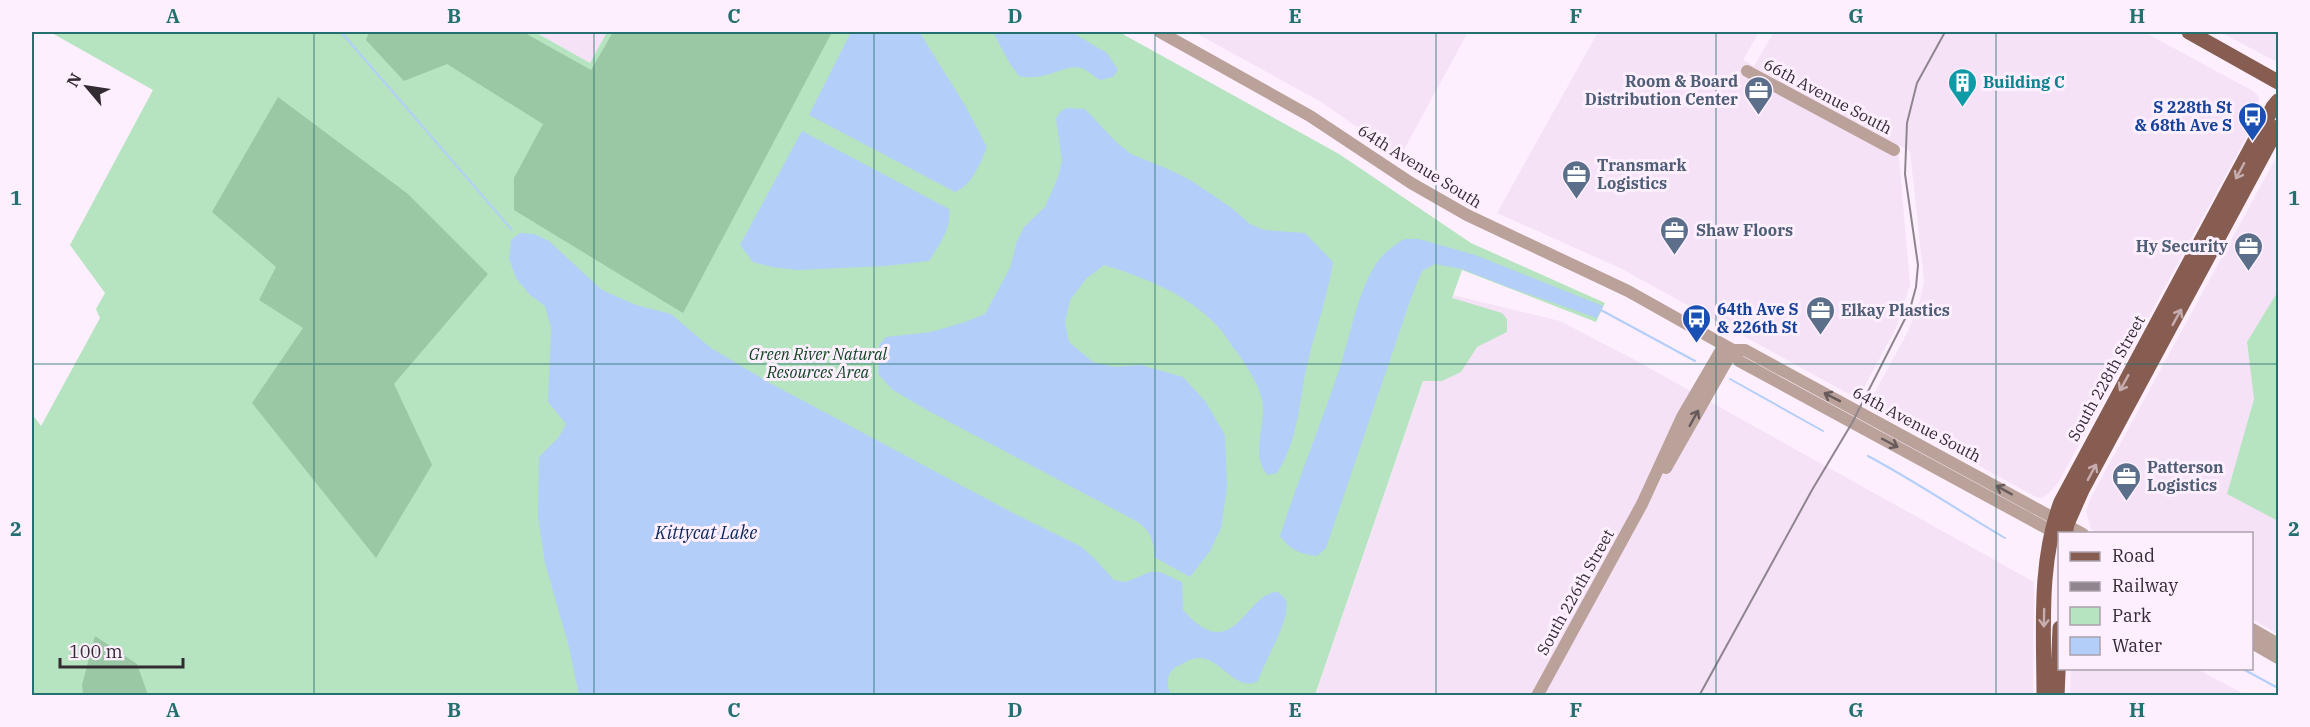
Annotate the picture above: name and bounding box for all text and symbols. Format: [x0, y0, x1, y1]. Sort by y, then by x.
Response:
text: A [166, 2, 180, 29]
text: B [447, 2, 461, 29]
text: C [727, 2, 741, 29]
text: D [1007, 2, 1023, 29]
text: E [1288, 2, 1302, 29]
text: F [1570, 2, 1582, 29]
text: G [1848, 2, 1864, 29]
text: H [2129, 2, 2145, 29]
street label: 66th Avenue South [1760, 54, 1896, 138]
north arrow [57, 57, 117, 117]
building icon: Building C [1946, 66, 1978, 108]
text: N [62, 69, 86, 90]
place label: Room & Board Distribution Center [1585, 71, 1738, 109]
place label: Building C [1983, 72, 2065, 92]
office icon: Room & Board Distribution Center [1743, 74, 1775, 116]
place label: S 228th St & 68th Ave S [2135, 97, 2232, 135]
bus stop icon: S 228th St & 68th Ave S [2237, 100, 2269, 142]
street label: 64th Avenue South [1354, 120, 1486, 212]
place label: Transmark Logistics [1597, 155, 1687, 193]
office icon: Transmark Logistics [1560, 158, 1592, 200]
one-way arrow [2234, 161, 2245, 179]
text: 1 [10, 184, 22, 211]
text: 1 [2288, 184, 2300, 211]
office icon: Shaw Floors [1659, 214, 1691, 256]
place label: Shaw Floors [1696, 220, 1793, 240]
office icon: Hy Security [2233, 230, 2265, 272]
place label: Hy Security [2136, 236, 2229, 256]
office icon: Elkay Plastics [1804, 294, 1836, 336]
place label: 64th Ave S & 226th St [1717, 299, 1799, 337]
place label: Elkay Plastics [1841, 300, 1950, 320]
bus stop icon: 64th Ave S & 226th St [1680, 302, 1712, 344]
one-way arrow [2172, 308, 2183, 326]
street label: South 228th Street [2063, 311, 2149, 444]
park label: Green River Natural Resources Area [749, 344, 888, 382]
one-way arrow [2118, 374, 2129, 392]
street label: 64th Avenue South [1849, 382, 1985, 466]
one-way arrow [1824, 391, 1842, 402]
one-way arrow [1688, 410, 1700, 427]
one-way arrow [1880, 438, 1898, 449]
place label: Patterson Logistics [2147, 457, 2224, 495]
office icon: Patterson Logistics [2110, 460, 2142, 502]
one-way arrow [2087, 463, 2098, 481]
one-way arrow [1996, 484, 2013, 496]
text: 2 [10, 515, 22, 542]
text: 2 [2288, 515, 2300, 542]
water label: Kittycat Lake [654, 521, 757, 544]
street label: South 226th Street [1532, 525, 1618, 658]
legend [2058, 532, 2253, 670]
text: Road [2112, 544, 2155, 567]
text: Railway [2112, 574, 2178, 597]
text: Park [2112, 604, 2152, 627]
one-way arrow [2039, 608, 2050, 628]
scale bar [60, 631, 183, 669]
text: Water [2112, 634, 2162, 657]
text: 100 m [69, 640, 123, 663]
text: A [166, 696, 180, 723]
text: B [447, 696, 461, 723]
text: C [727, 696, 741, 723]
text: D [1007, 696, 1023, 723]
text: E [1288, 696, 1302, 723]
text: F [1570, 696, 1582, 723]
text: G [1848, 696, 1864, 723]
text: H [2129, 696, 2145, 723]

